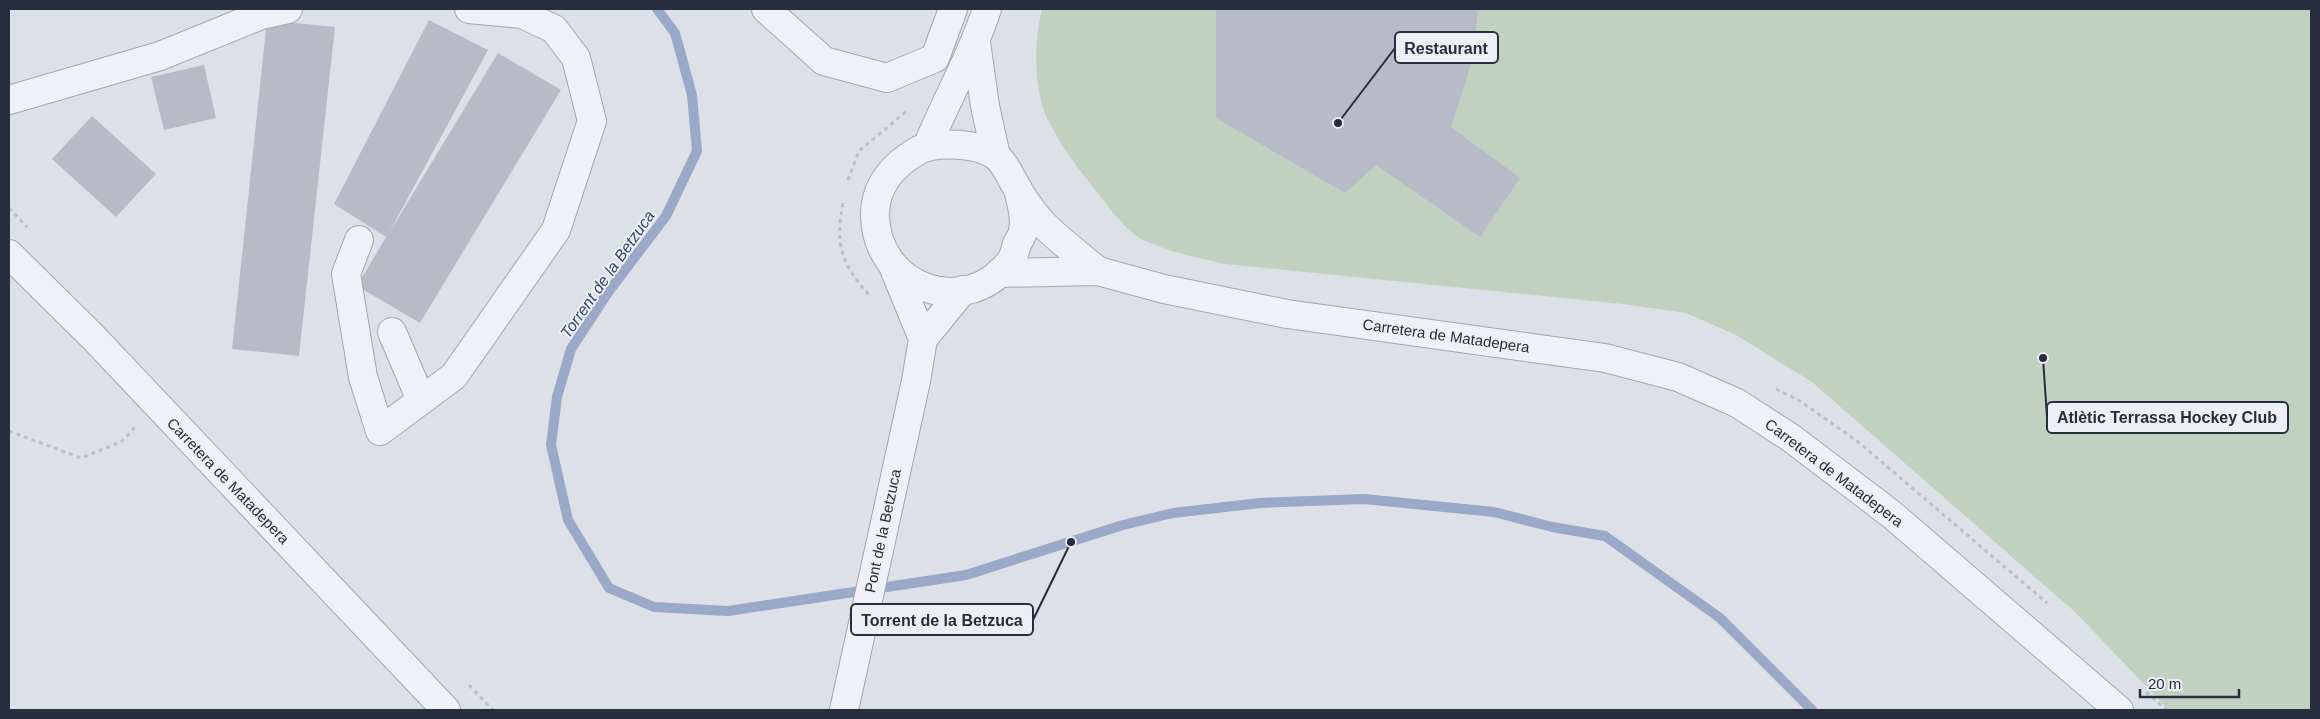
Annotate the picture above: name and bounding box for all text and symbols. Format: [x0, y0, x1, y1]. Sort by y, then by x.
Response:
callout: Restaurant [1395, 32, 1498, 63]
text: Restaurant [1404, 40, 1488, 57]
water label: Torrent de la Betzuca [557, 207, 658, 341]
street label: Carretera de Matadepera [1361, 315, 1531, 356]
callout: Atlètic Terrassa Hockey Club [2047, 402, 2288, 433]
text: Atlètic Terrassa Hockey Club [2057, 409, 2277, 426]
street label: Carretera de Matadepera [164, 414, 293, 548]
street label: Carretera de Matadepera [1762, 415, 1907, 530]
street label: Pont de la Betzuca [861, 467, 904, 594]
callout: Torrent de la Betzuca [851, 604, 1033, 635]
text: Torrent de la Betzuca [861, 612, 1023, 629]
scale bar [2140, 666, 2239, 698]
text: 20 m [2148, 675, 2181, 692]

